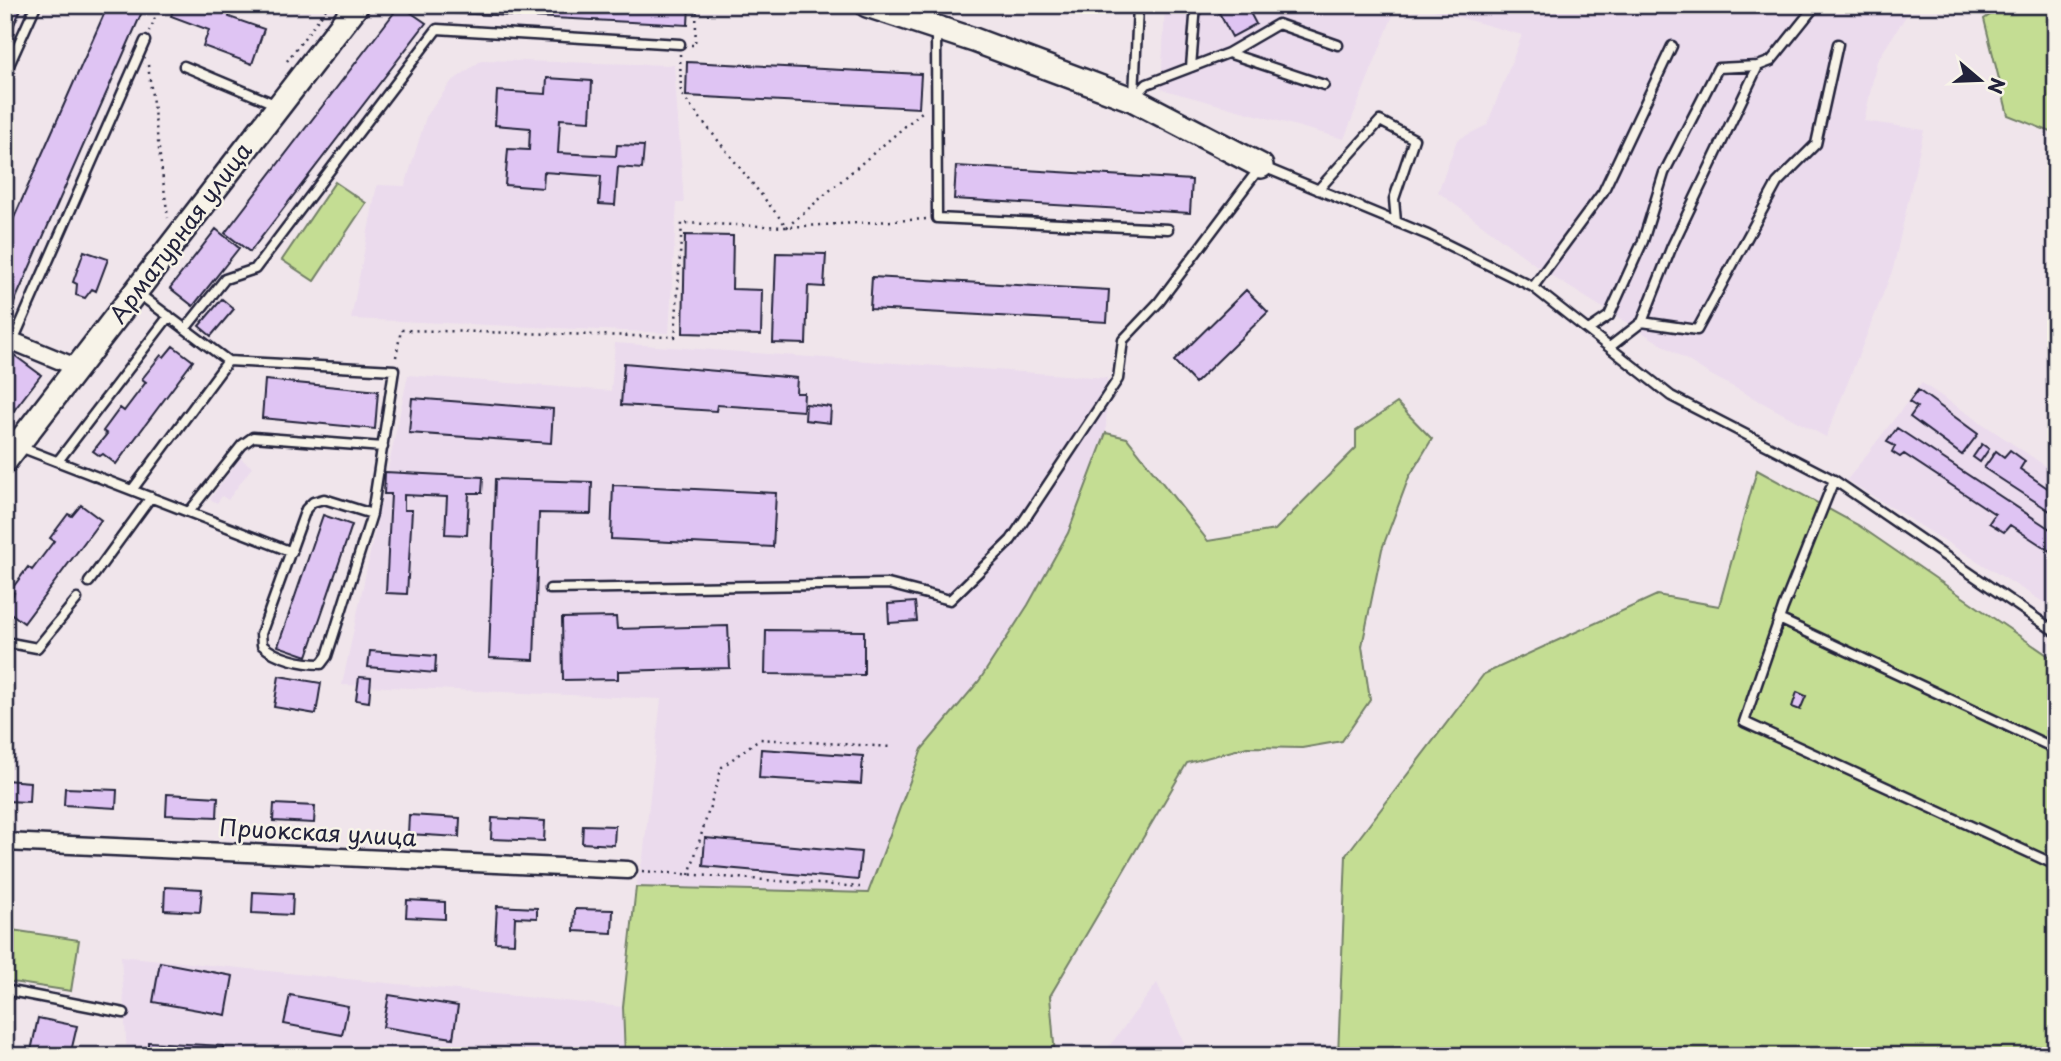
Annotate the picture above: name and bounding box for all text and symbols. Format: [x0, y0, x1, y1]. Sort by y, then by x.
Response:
north arrow [1946, 46, 2016, 116]
text: N [1981, 74, 2013, 98]
street label: Арматурная улица [100, 134, 260, 330]
street label: Приокская улица [219, 809, 418, 854]

